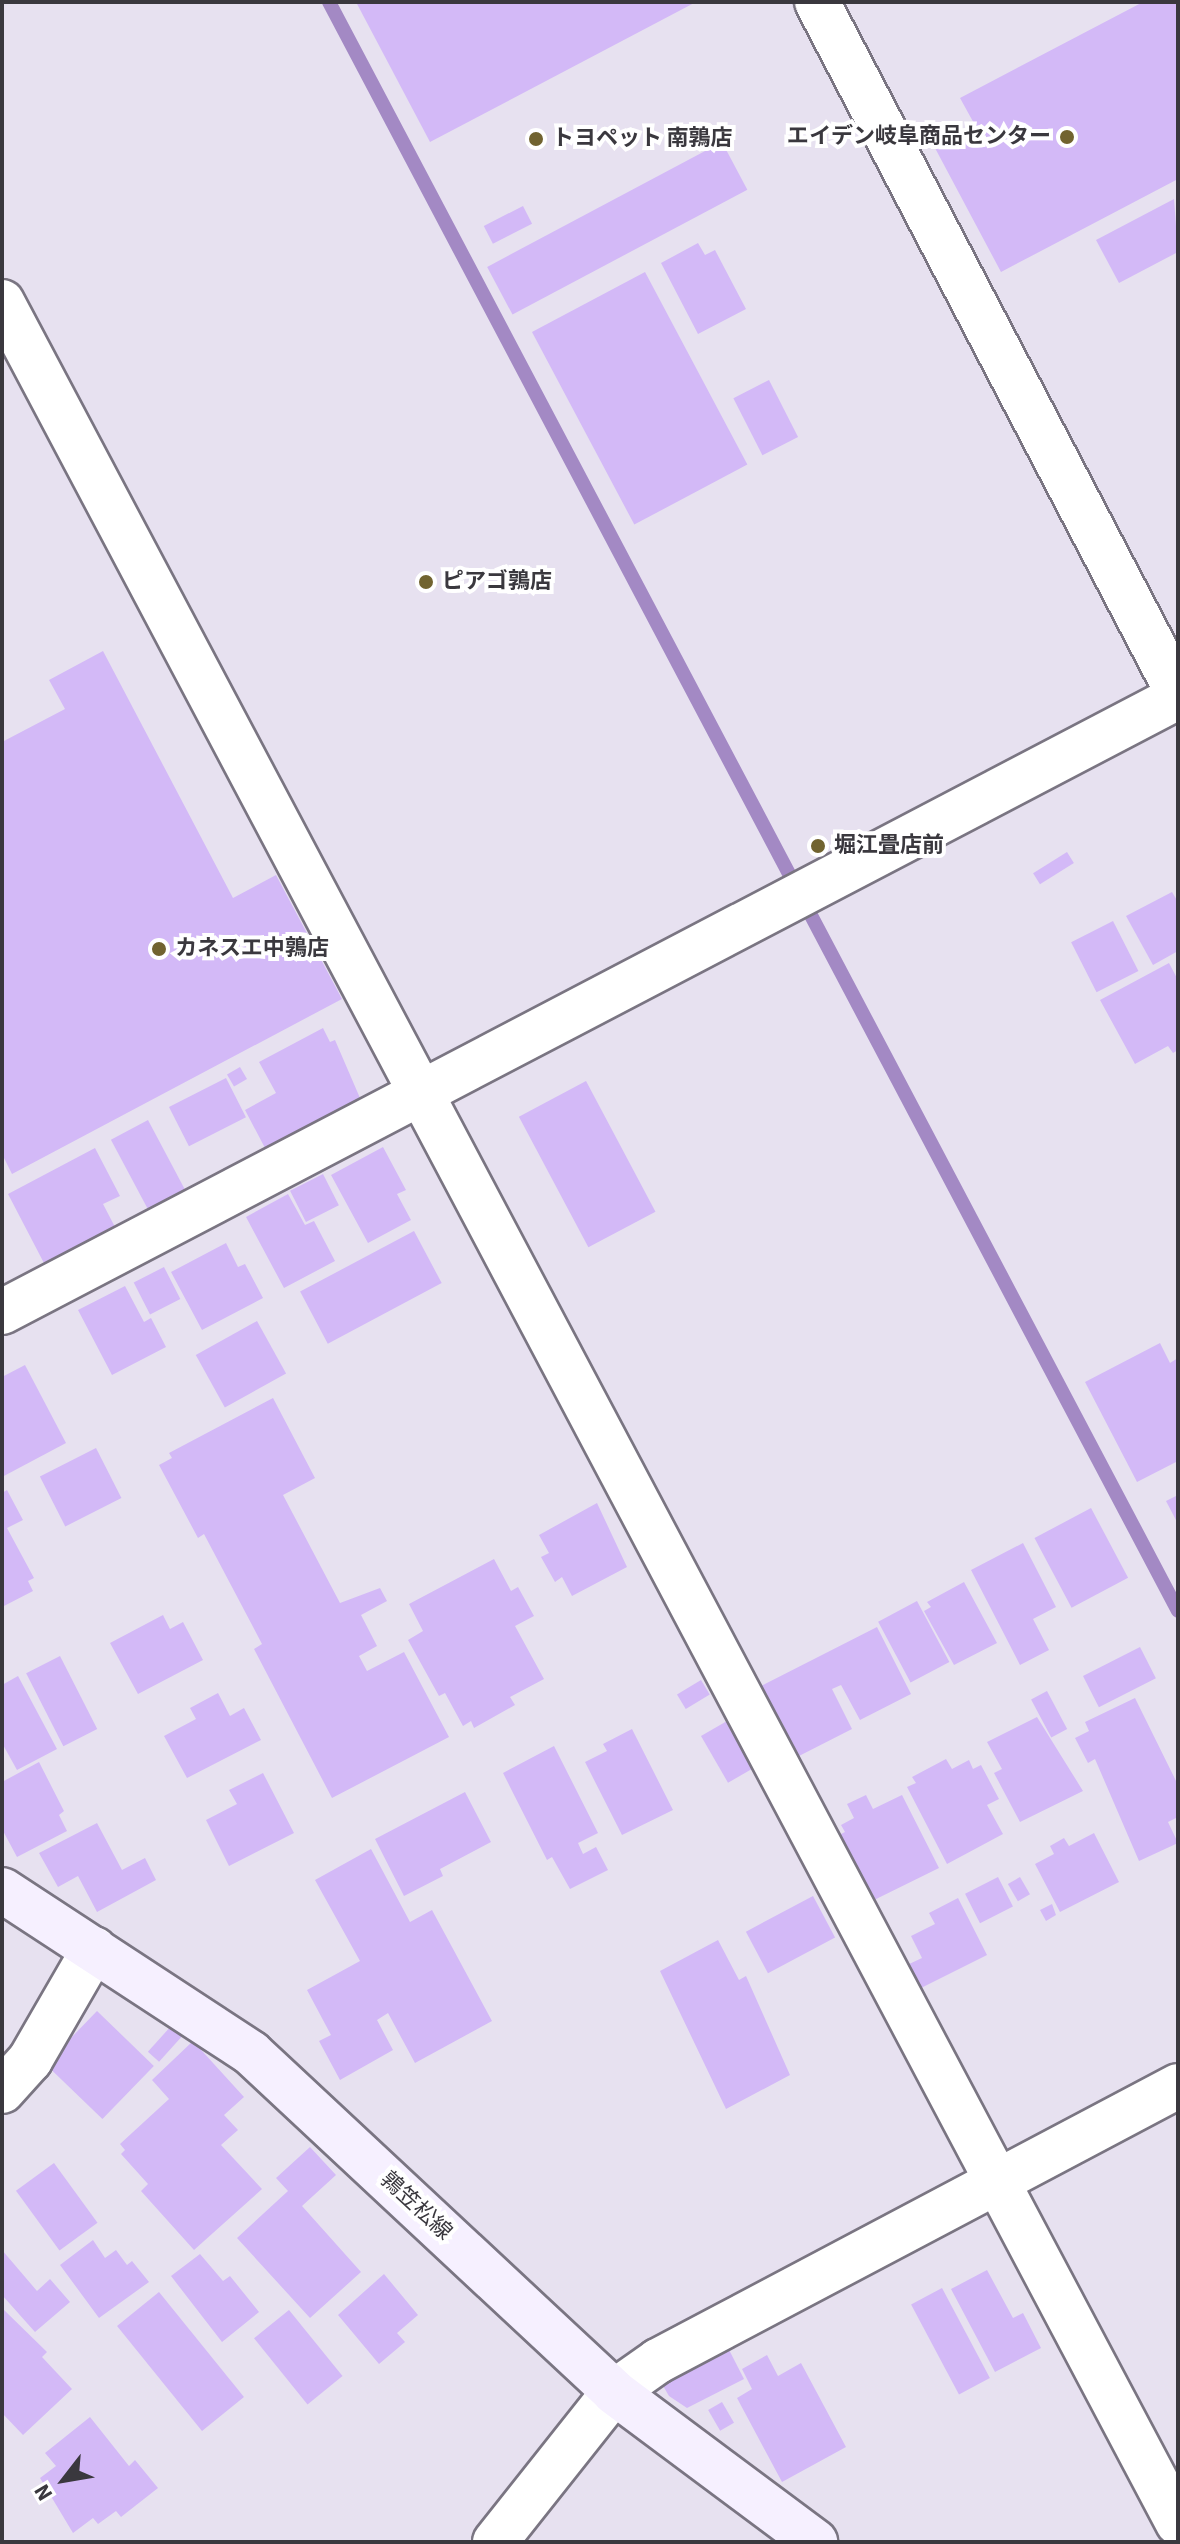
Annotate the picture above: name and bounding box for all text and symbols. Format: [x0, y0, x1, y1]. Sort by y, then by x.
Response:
place label: エイデン岐阜商品センター [787, 124, 1051, 150]
place label: トヨペット 南鶉店 [552, 126, 732, 152]
marker: エイデン岐阜商品センター [1058, 128, 1076, 146]
marker: トヨペット 南鶉店 [527, 130, 545, 148]
place label: ピアゴ鶉店 [442, 569, 552, 595]
marker: ピアゴ鶉店 [417, 573, 435, 591]
place label: 堀江畳店前 [834, 833, 944, 859]
marker: 堀江畳店前 [809, 837, 827, 855]
place label: カネスエ中鶉店 [175, 936, 329, 962]
marker: カネスエ中鶉店 [150, 940, 168, 958]
street label: 鶉笠松線 [375, 2166, 457, 2246]
north arrow [24, 2440, 104, 2520]
text: N [26, 2478, 61, 2507]

